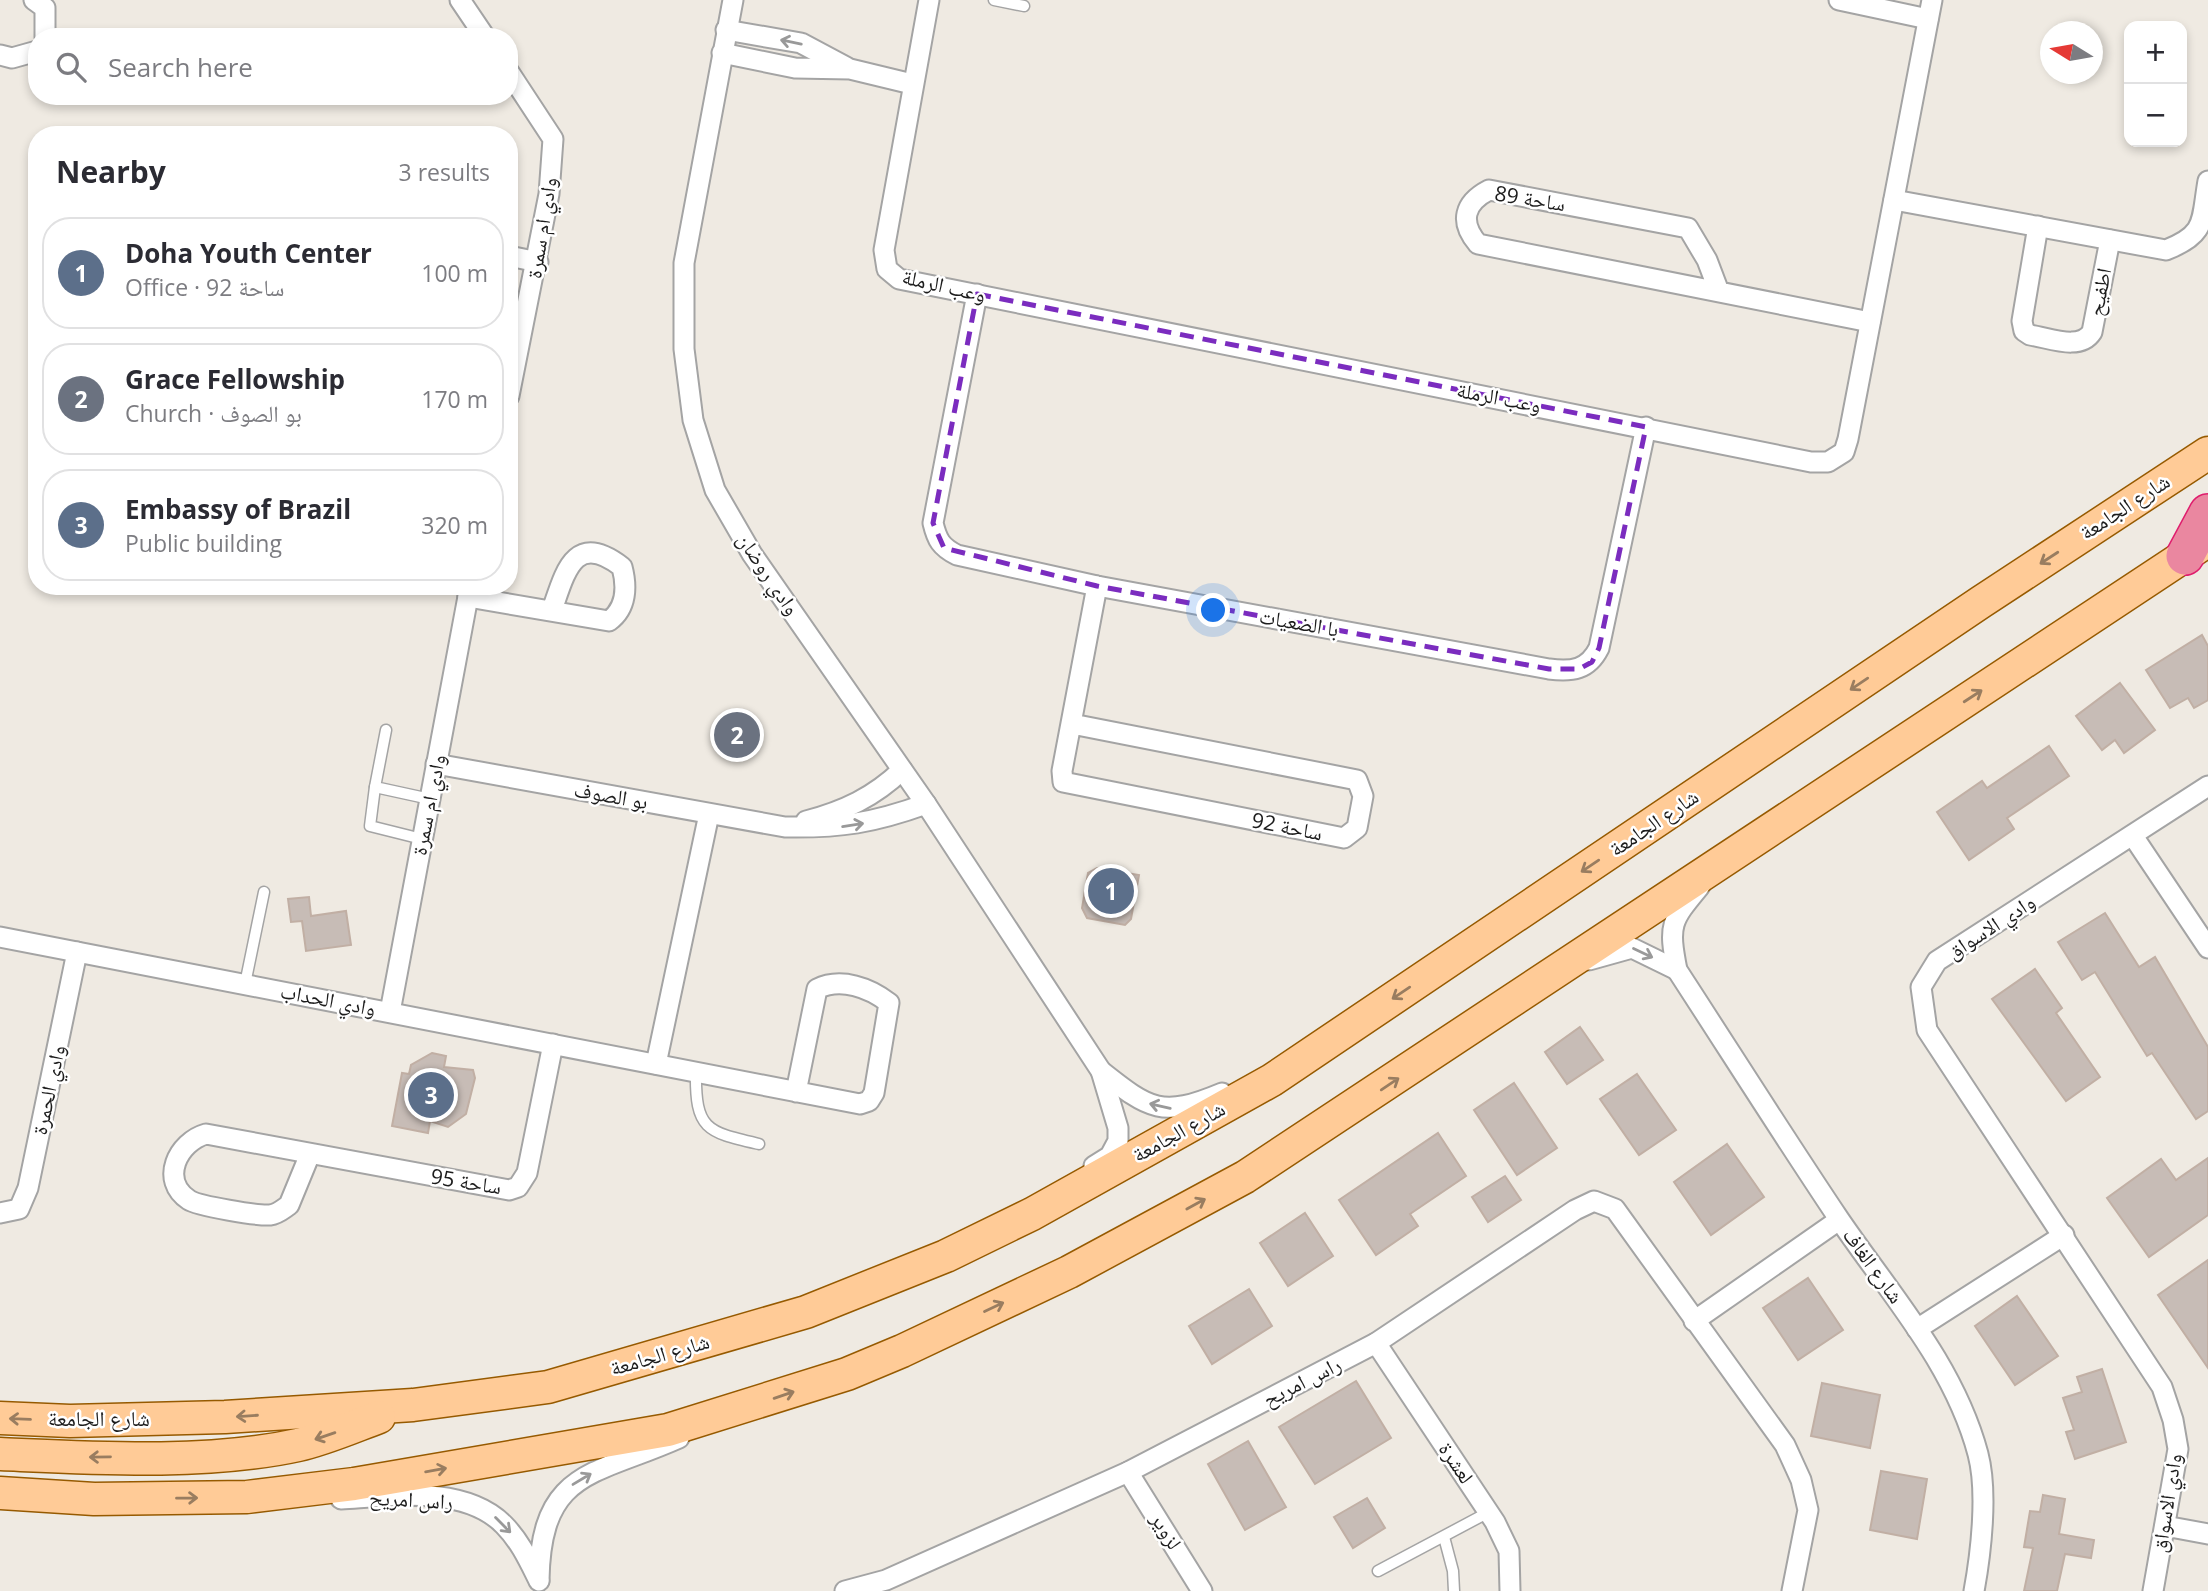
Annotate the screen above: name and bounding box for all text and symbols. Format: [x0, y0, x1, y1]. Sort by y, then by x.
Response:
north arrow [2040, 21, 2103, 84]
map controls [2124, 21, 2187, 147]
button: + [2124, 21, 2187, 84]
search box [28, 28, 518, 105]
one-way arrow [780, 35, 803, 48]
icon: search [52, 48, 90, 86]
text: Search here [108, 49, 253, 85]
button: − [2124, 84, 2187, 147]
text: Nearby [56, 151, 166, 192]
text: 3 results [399, 156, 490, 188]
street label: وادي ام سمرة [519, 175, 566, 281]
street label: ساحة 89 [1493, 179, 1568, 217]
text: Doha Youth Center [125, 235, 372, 271]
text: 1 [74, 257, 88, 289]
text: 100 m [421, 257, 488, 289]
street label: وعب الرملة [900, 262, 989, 308]
street label: اطفيح [2081, 265, 2117, 318]
text: Office · ساحة 92 [125, 271, 284, 303]
text: Grace Fellowship [125, 361, 345, 397]
street label: وعب الرملة [1455, 375, 1544, 419]
text: 2 [74, 383, 88, 415]
text: 170 m [421, 383, 488, 415]
text: Church · بو الصوف [125, 397, 302, 429]
street label: شارع الجامعة [2074, 467, 2175, 546]
text: Embassy of Brazil [125, 491, 351, 527]
text: 3 [74, 509, 88, 541]
text: 320 m [421, 509, 488, 541]
text: Public building [125, 527, 282, 559]
street label: وادي روضان [728, 527, 807, 622]
one-way arrow [2039, 551, 2059, 565]
your location [1196, 593, 1230, 627]
street label: با الضعيات [1257, 601, 1341, 643]
one-way arrow [1850, 677, 1870, 691]
one-way arrow [1963, 688, 1982, 703]
pin: 2 [714, 709, 760, 761]
street label: وادي ام سمرة [405, 752, 455, 858]
street label: بو الصوف [572, 775, 650, 815]
street label: شارع الجامعة [1603, 782, 1704, 862]
street label: ساحة 92 [1249, 805, 1325, 847]
one-way arrow [841, 819, 864, 832]
one-way arrow [1580, 859, 1600, 873]
pin: 1 [1088, 865, 1134, 917]
street label: وادي الاسواق [1941, 887, 2042, 968]
one-way arrow [1632, 947, 1653, 960]
street label: وادي الحداب [277, 976, 378, 1025]
one-way arrow [1392, 986, 1411, 1001]
street label: وادي الحمرة [25, 1042, 74, 1138]
pin: 3 [408, 1069, 454, 1121]
one-way arrow [1379, 1076, 1399, 1090]
street label: شارع الجامعة [1127, 1094, 1230, 1168]
one-way arrow [1149, 1099, 1172, 1113]
street label: ساحة 95 [429, 1162, 504, 1200]
one-way arrow [1186, 1196, 1206, 1210]
street label: شارع الغاف [1837, 1222, 1911, 1309]
one-way arrow [983, 1300, 1004, 1314]
street label: شارع الجامعة [607, 1327, 713, 1382]
street label: راس امريح [1258, 1350, 1345, 1413]
one-way arrow [773, 1388, 795, 1400]
street label: شارع الجامعة [48, 1404, 150, 1432]
one-way arrow [236, 1409, 259, 1422]
one-way arrow [8, 1412, 31, 1425]
one-way arrow [315, 1431, 337, 1443]
street label: لعشرة [1433, 1436, 1481, 1489]
one-way arrow [89, 1450, 112, 1464]
street label: وادي الاسواق [2144, 1451, 2191, 1555]
one-way arrow [424, 1463, 447, 1476]
one-way arrow [572, 1471, 592, 1485]
street label: راس امريح [368, 1483, 454, 1515]
one-way arrow [175, 1491, 198, 1505]
street label: لزوير [1144, 1506, 1189, 1554]
one-way arrow [494, 1516, 511, 1533]

